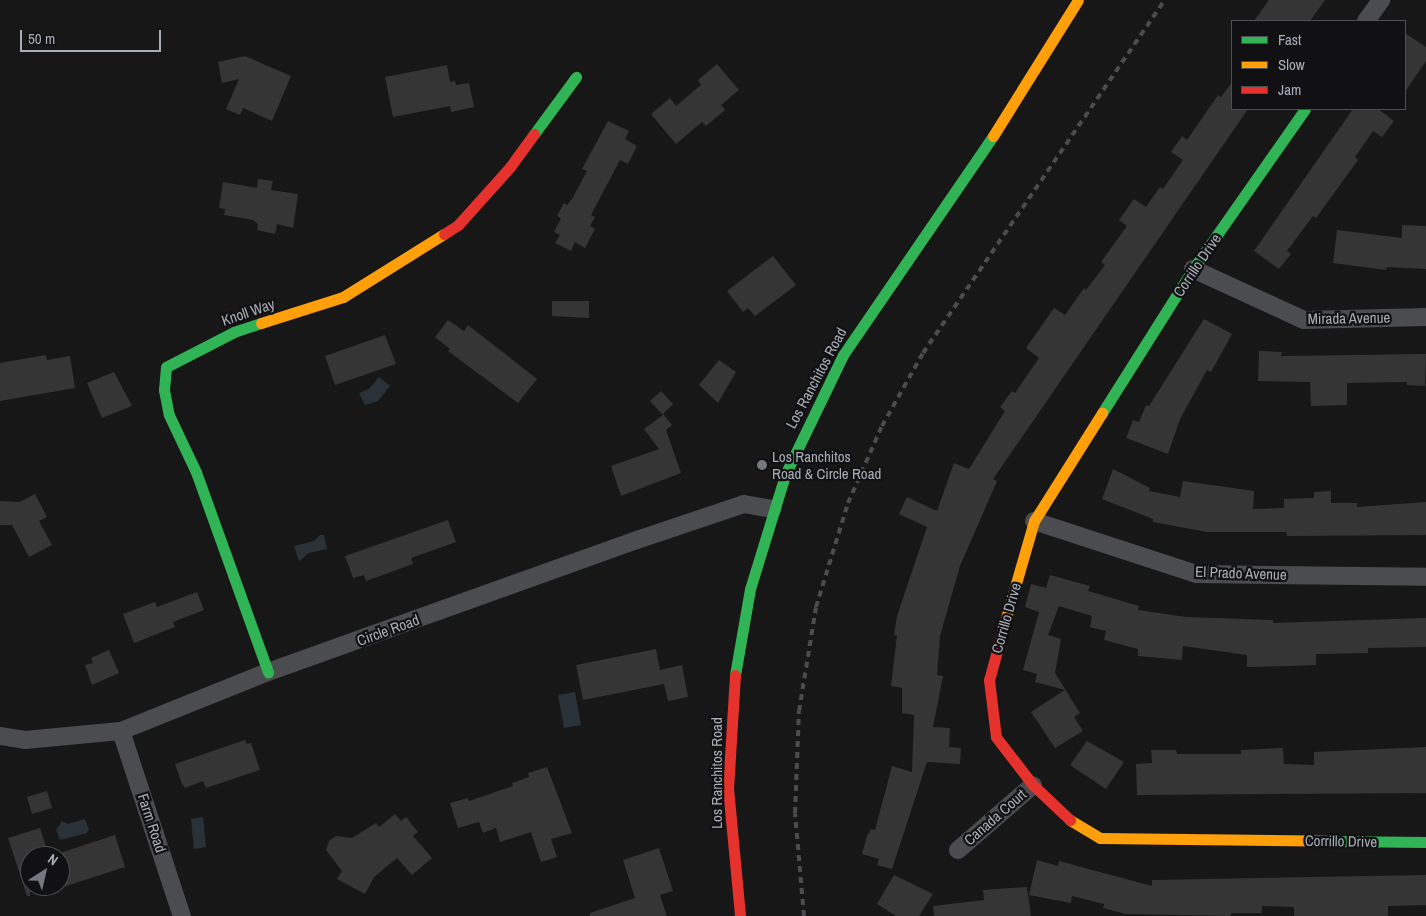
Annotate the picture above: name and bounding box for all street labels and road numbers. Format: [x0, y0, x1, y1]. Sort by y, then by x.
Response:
street label: Corrillo Drive [1169, 230, 1225, 300]
street label: Knoll Way [219, 295, 277, 329]
street label: Mirada Avenue [1307, 308, 1391, 328]
street label: Los Ranchitos Road [782, 325, 850, 431]
street label: El Prado Avenue [1195, 562, 1287, 584]
street label: Corrillo Drive [987, 581, 1025, 655]
street label: Circle Road [354, 610, 422, 650]
street label: Los Ranchitos Road [708, 717, 726, 829]
street label: Canada Court [960, 785, 1030, 849]
street label: Farm Road [134, 791, 170, 855]
street label: Corrillo Drive [1305, 831, 1377, 851]

